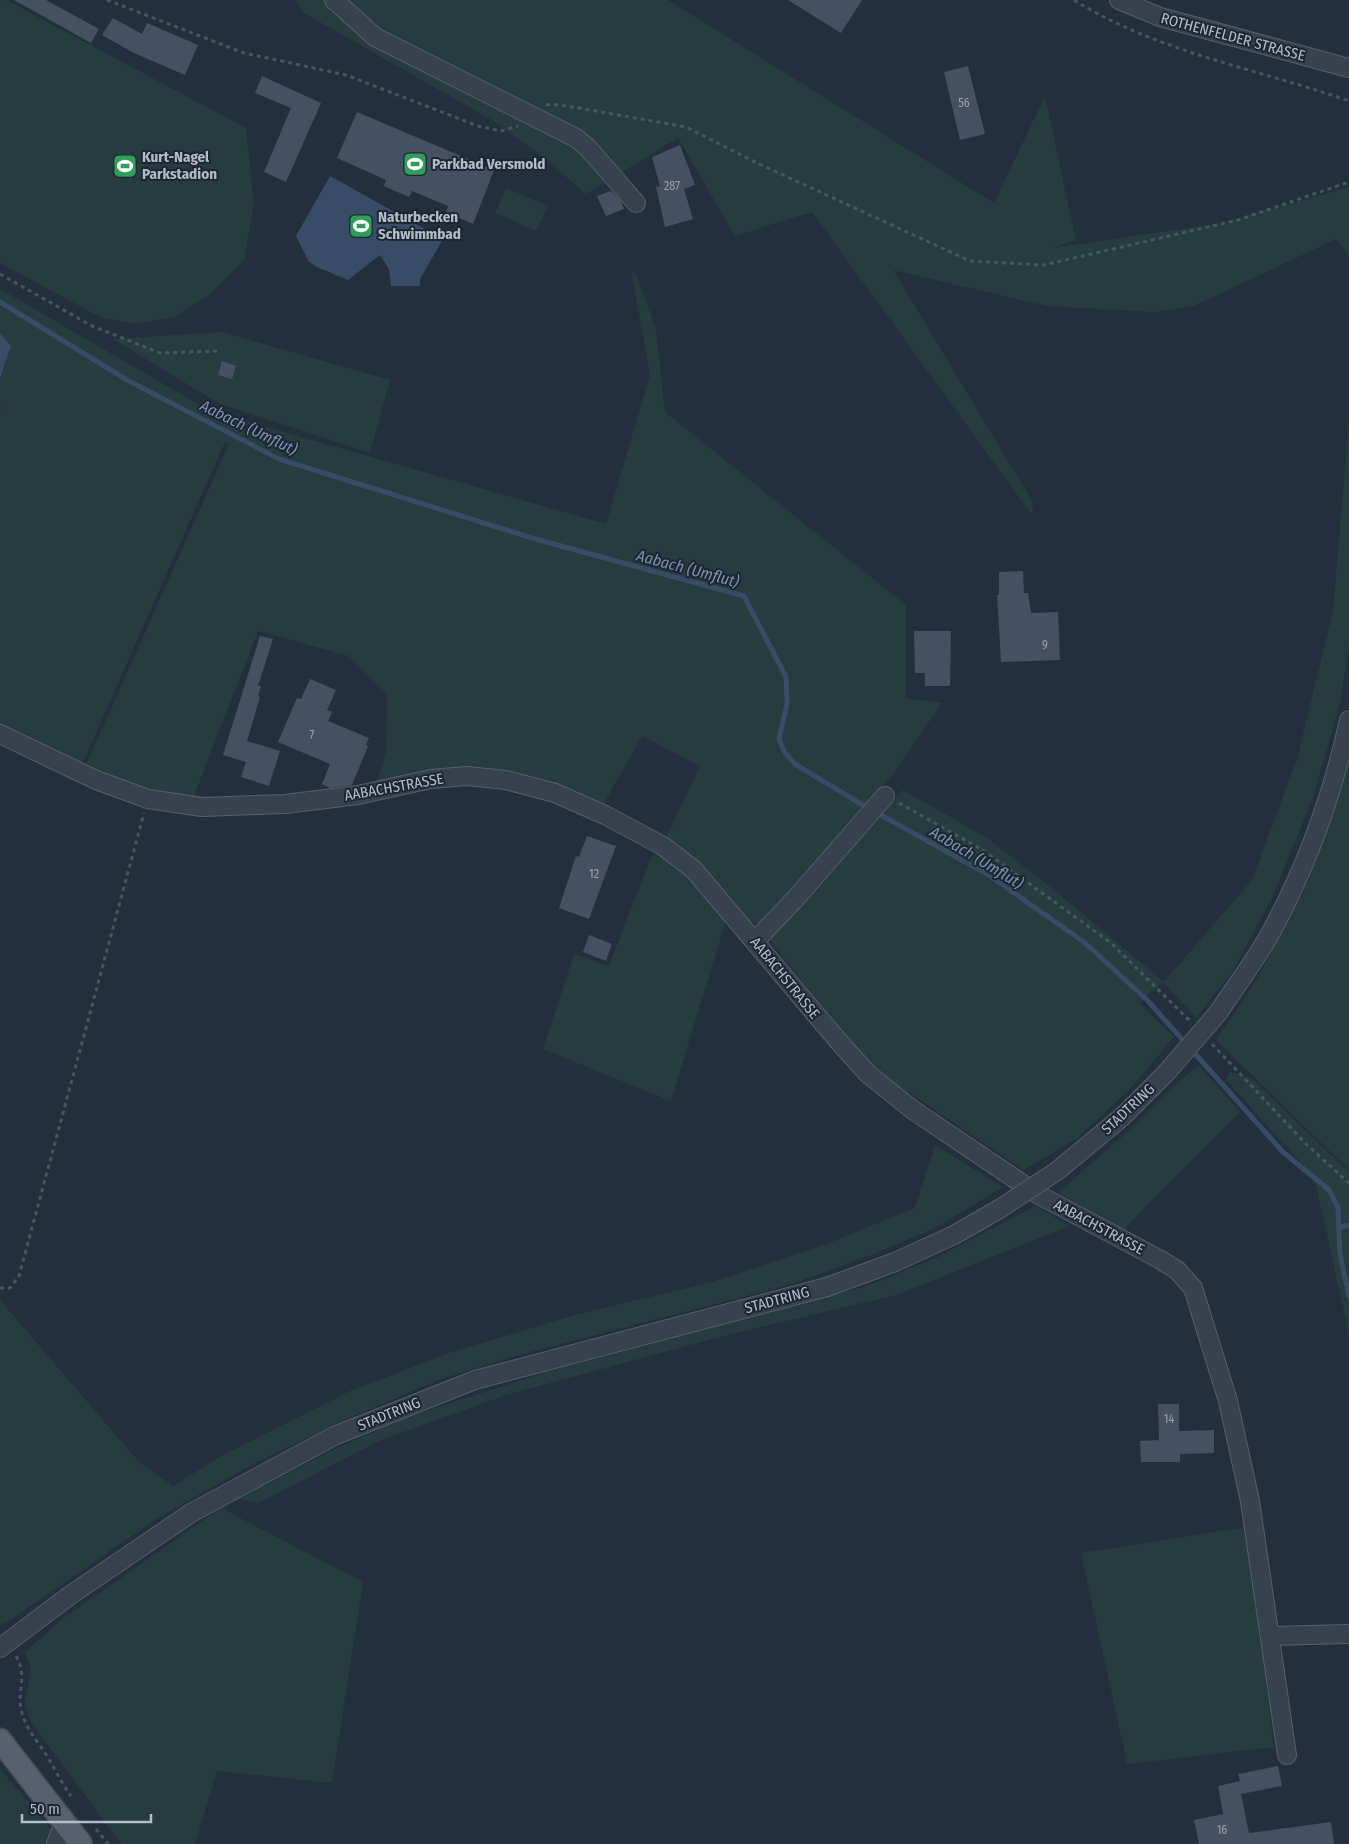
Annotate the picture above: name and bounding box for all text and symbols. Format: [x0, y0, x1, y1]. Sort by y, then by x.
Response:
street label: ROTHENFELDER STRASSE [1159, 9, 1307, 65]
house number: 56 [958, 96, 970, 110]
place label: Kurt-Nagel Parkstadion [142, 148, 217, 183]
sports icon: Parkbad Versmold [402, 151, 428, 177]
sports icon: Kurt-Nagel Parkstadion [112, 153, 138, 179]
place label: Parkbad Versmold [432, 155, 545, 173]
house number: 287 [664, 179, 680, 193]
place label: Naturbecken Schwimmbad [378, 208, 461, 243]
sports icon: Naturbecken Schwimmbad [348, 213, 374, 239]
water label: Aabach (Umflut) [196, 395, 301, 459]
water label: Aabach (Umflut) [634, 545, 742, 591]
house number: 9 [1042, 638, 1048, 652]
house number: 7 [310, 728, 315, 742]
street label: AABACHSTRASSE [343, 769, 445, 805]
water label: Aabach (Umflut) [926, 822, 1027, 893]
house number: 12 [589, 867, 599, 881]
street label: AABACHSTRASSE [746, 933, 824, 1023]
street label: STADTRING [1098, 1080, 1158, 1138]
street label: AABACHSTRASSE [1051, 1196, 1147, 1258]
street label: STADTRING [743, 1283, 811, 1317]
street label: STADTRING [355, 1393, 423, 1435]
house number: 14 [1164, 1412, 1174, 1426]
scale bar [22, 1792, 151, 1824]
text: 50 m [30, 1800, 60, 1818]
house number: 16 [1217, 1823, 1227, 1837]

